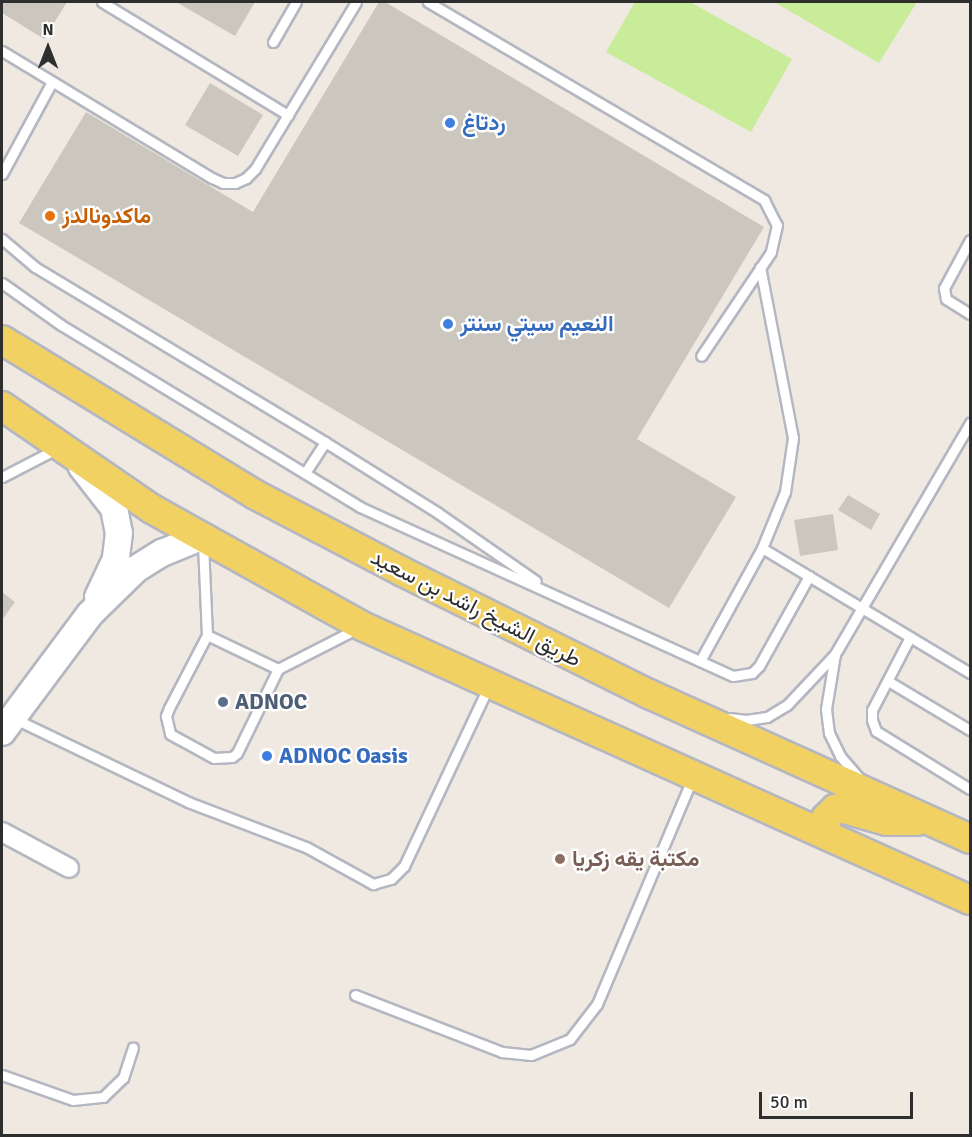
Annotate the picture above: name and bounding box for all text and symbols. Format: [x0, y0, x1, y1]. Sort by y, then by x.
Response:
north arrow [18, 18, 78, 78]
text: N [42, 20, 54, 40]
place label: ردتاغ [462, 110, 506, 136]
marker: ردتاغ [443, 116, 457, 130]
place label: ماكدونالدز [62, 203, 151, 229]
marker: ماكدونالدز [43, 209, 57, 223]
place label: النعيم سيتي سنتر [460, 311, 614, 337]
marker: النعيم سيتي سنتر [441, 317, 455, 331]
street label: طريق الشيخ راشد بن سعيد [366, 543, 586, 673]
place label: ADNOC [235, 689, 307, 715]
marker: ADNOC [216, 695, 230, 709]
place label: ADNOC Oasis [279, 743, 408, 769]
marker: ADNOC Oasis [260, 749, 274, 763]
place label: مكتبة يقه زكريا [572, 846, 700, 872]
marker: مكتبة يقه زكريا [553, 852, 567, 866]
scale bar [762, 1080, 916, 1118]
text: 50 m [770, 1091, 808, 1113]

